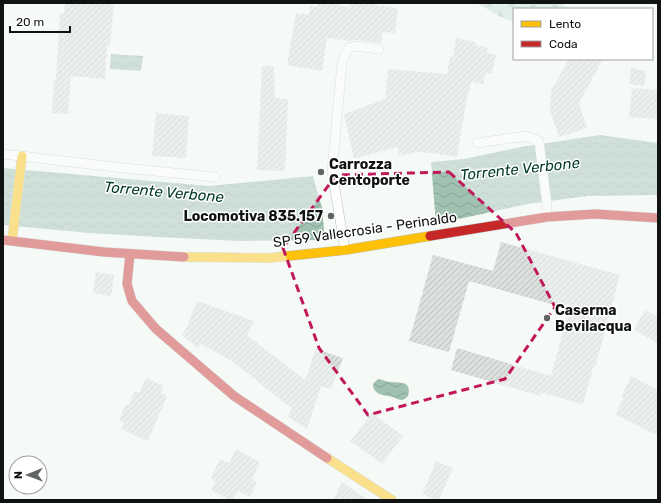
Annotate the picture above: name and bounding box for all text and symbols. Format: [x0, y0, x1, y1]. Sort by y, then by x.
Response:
scale bar [10, 8, 70, 34]
legend [513, 8, 653, 60]
text: 20 m [16, 15, 44, 29]
text: Lento [549, 17, 581, 31]
text: Coda [549, 37, 578, 51]
water label: Torrente Verbone [459, 154, 581, 184]
place label: Carrozza Centoporte [329, 156, 410, 189]
marker: Carrozza Centoporte [316, 167, 326, 177]
water label: Torrente Verbone [103, 178, 225, 206]
place label: Locomotiva 835.157 [183, 208, 323, 225]
street label: SP 59 Vallecrosia - Perinaldo [272, 209, 458, 251]
marker: Locomotiva 835.157 [326, 211, 336, 221]
place label: Caserma Bevilacqua [555, 302, 632, 335]
marker: Caserma Bevilacqua [542, 313, 552, 323]
north arrow [8, 455, 48, 495]
text: N [12, 471, 25, 479]

